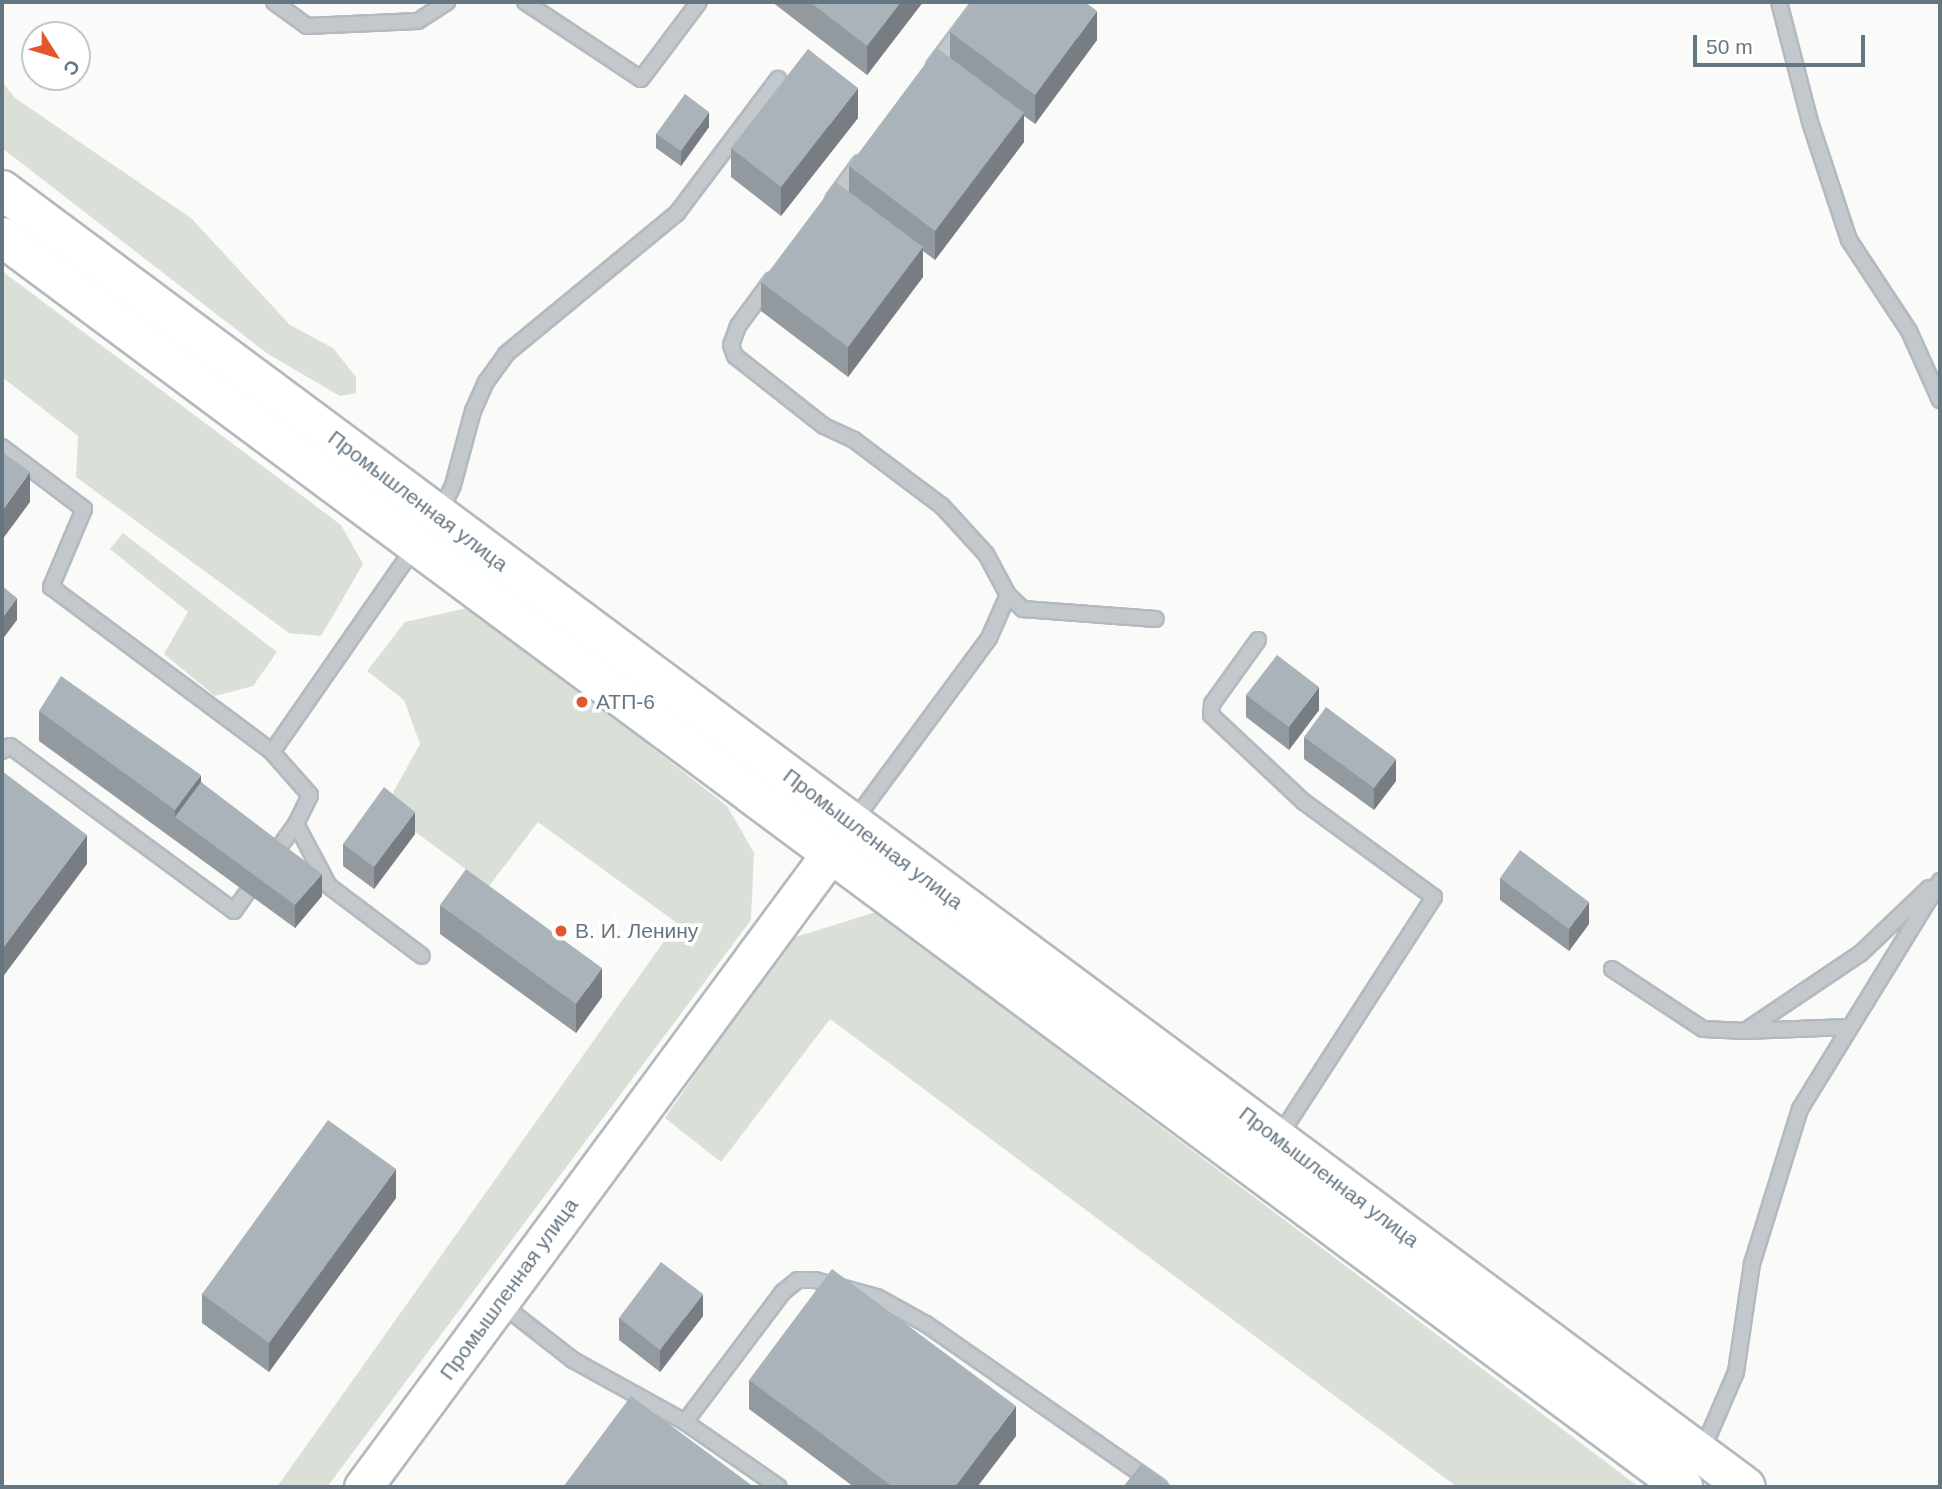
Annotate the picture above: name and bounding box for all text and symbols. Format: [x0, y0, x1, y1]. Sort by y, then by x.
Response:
north arrow [21, 21, 91, 91]
scale bar [1697, 21, 1868, 65]
text: 50 m [1706, 35, 1753, 58]
text: С [59, 56, 84, 80]
street label: Промышленная улица [323, 425, 513, 577]
place label: АТП-6 [596, 689, 655, 715]
marker: АТП-6 [574, 694, 590, 710]
street label: Промышленная улица [778, 763, 968, 915]
place label: В. И. Ленину [575, 918, 698, 944]
marker: В. И. Ленину [553, 923, 569, 939]
street label: Промышленная улица [1234, 1101, 1424, 1253]
street label: Промышленная улица [435, 1193, 583, 1385]

